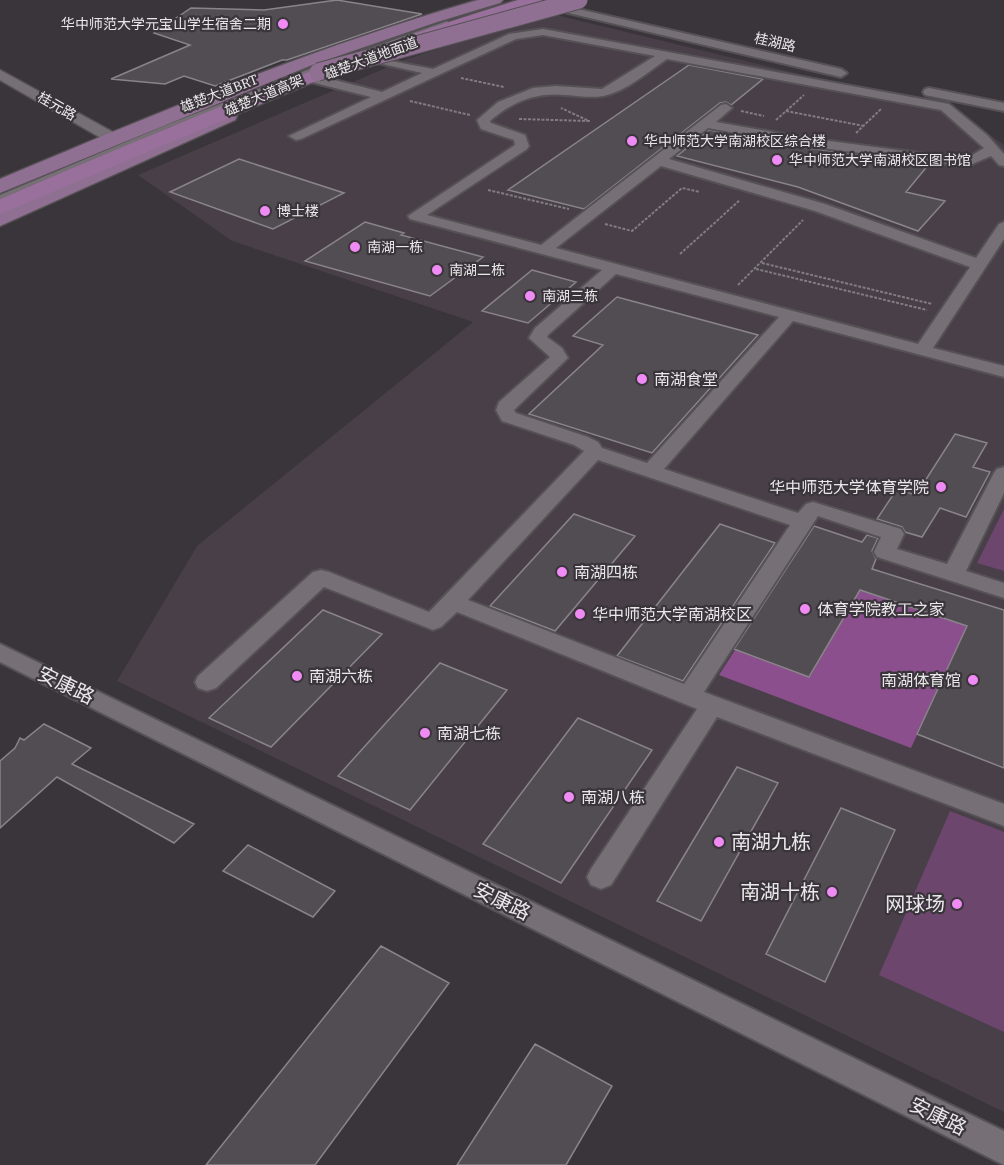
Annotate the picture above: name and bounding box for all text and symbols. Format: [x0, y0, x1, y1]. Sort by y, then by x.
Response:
place label: 华中师范大学元宝山学生宿舍二期 [61, 14, 271, 34]
marker: 华中师范大学元宝山学生宿舍二期 [276, 17, 290, 31]
street label: 桂湖路 [752, 28, 798, 56]
street label: 雄楚大道地面道 [322, 32, 420, 84]
street label: 雄楚大道BRT [177, 69, 261, 117]
street label: 雄楚大道高架 [221, 69, 307, 121]
street label: 桂元路 [34, 87, 80, 125]
place label: 华中师范大学南湖校区综合楼 [644, 131, 826, 151]
marker: 华中师范大学南湖校区综合楼 [625, 134, 639, 148]
place label: 华中师范大学南湖校区图书馆 [789, 150, 971, 170]
marker: 华中师范大学南湖校区图书馆 [770, 153, 784, 167]
place label: 博士楼 [277, 201, 319, 221]
marker: 博士楼 [258, 204, 272, 218]
place label: 南湖一栋 [367, 237, 423, 257]
marker: 南湖一栋 [348, 240, 362, 254]
place label: 南湖二栋 [449, 260, 505, 280]
marker: 南湖二栋 [430, 263, 444, 277]
place label: 南湖三栋 [542, 286, 598, 306]
marker: 南湖三栋 [523, 289, 537, 303]
place label: 南湖食堂 [654, 368, 718, 390]
marker: 南湖食堂 [635, 372, 649, 386]
place label: 华中师范大学体育学院 [769, 476, 929, 498]
marker: 华中师范大学体育学院 [934, 480, 948, 494]
place label: 南湖四栋 [574, 561, 638, 583]
marker: 南湖四栋 [555, 565, 569, 579]
place label: 体育学院教工之家 [817, 598, 945, 620]
marker: 体育学院教工之家 [798, 602, 812, 616]
place label: 华中师范大学南湖校区 [592, 603, 752, 625]
marker: 华中师范大学南湖校区 [573, 607, 587, 621]
street label: 安康路 [33, 659, 99, 711]
place label: 南湖六栋 [309, 665, 373, 687]
marker: 南湖六栋 [290, 669, 304, 683]
place label: 南湖体育馆 [881, 669, 961, 691]
marker: 南湖体育馆 [966, 673, 980, 687]
place label: 南湖七栋 [437, 722, 501, 744]
marker: 南湖七栋 [418, 726, 432, 740]
place label: 南湖八栋 [581, 786, 645, 808]
marker: 南湖八栋 [562, 790, 576, 804]
place label: 南湖九栋 [731, 828, 811, 856]
marker: 南湖九栋 [712, 835, 726, 849]
street label: 安康路 [469, 875, 535, 927]
place label: 南湖十栋 [740, 878, 820, 906]
marker: 南湖十栋 [825, 885, 839, 899]
place label: 网球场 [885, 890, 945, 918]
marker: 网球场 [950, 897, 964, 911]
street label: 安康路 [905, 1090, 971, 1142]

